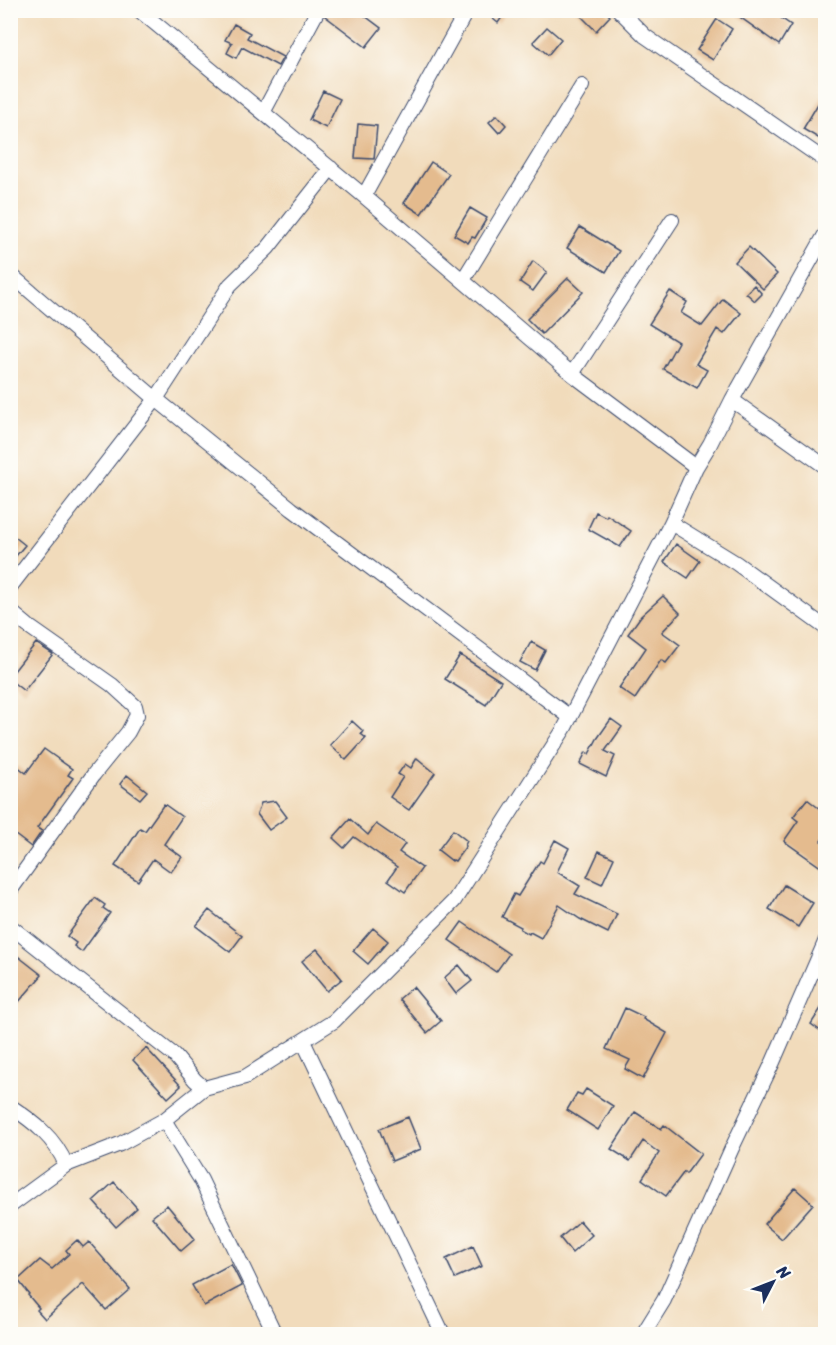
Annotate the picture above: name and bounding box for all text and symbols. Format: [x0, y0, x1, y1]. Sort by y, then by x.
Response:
north arrow [743, 1252, 803, 1312]
text: N [769, 1258, 799, 1287]

